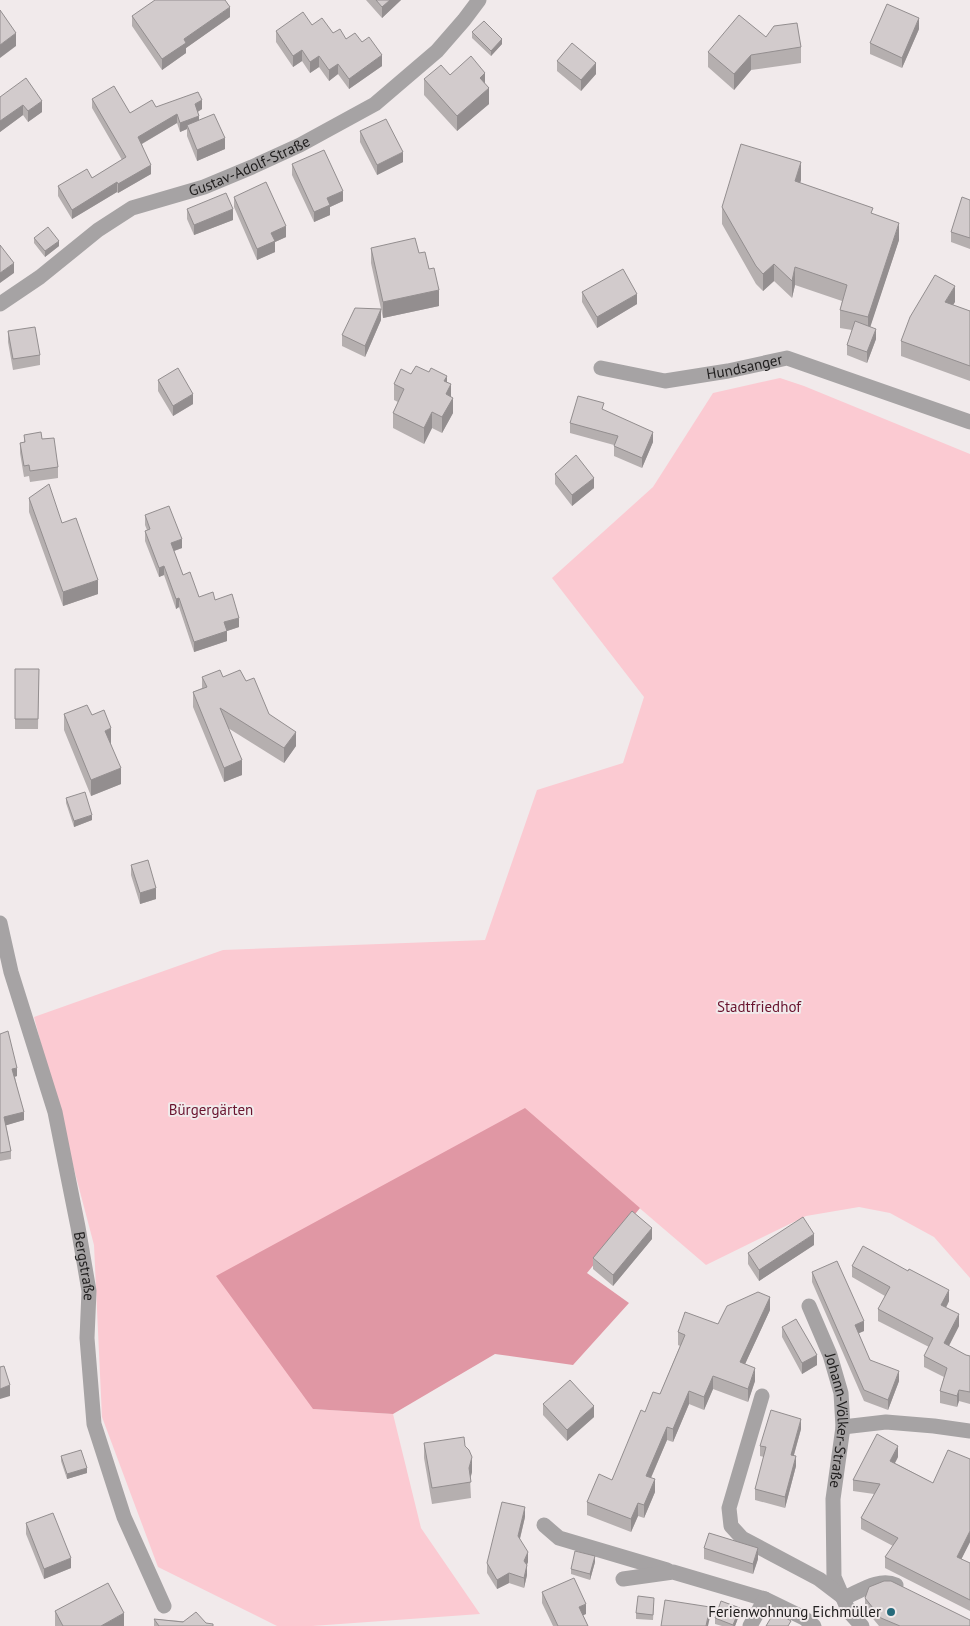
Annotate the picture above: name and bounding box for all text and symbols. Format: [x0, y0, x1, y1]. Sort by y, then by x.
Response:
street label: Gustav-Adolf-Straße [186, 131, 313, 200]
street label: Hundsanger [705, 349, 784, 383]
park label: Stadtfriedhof [717, 997, 802, 1016]
park label: Bürgergärten [169, 1100, 253, 1119]
street label: Bergstraße [70, 1230, 99, 1301]
street label: Johann-Völker-Straße [821, 1350, 853, 1489]
place label: Ferienwohnung Eichmüller [708, 1602, 881, 1621]
marker: Ferienwohnung Eichmüller [885, 1606, 897, 1618]

